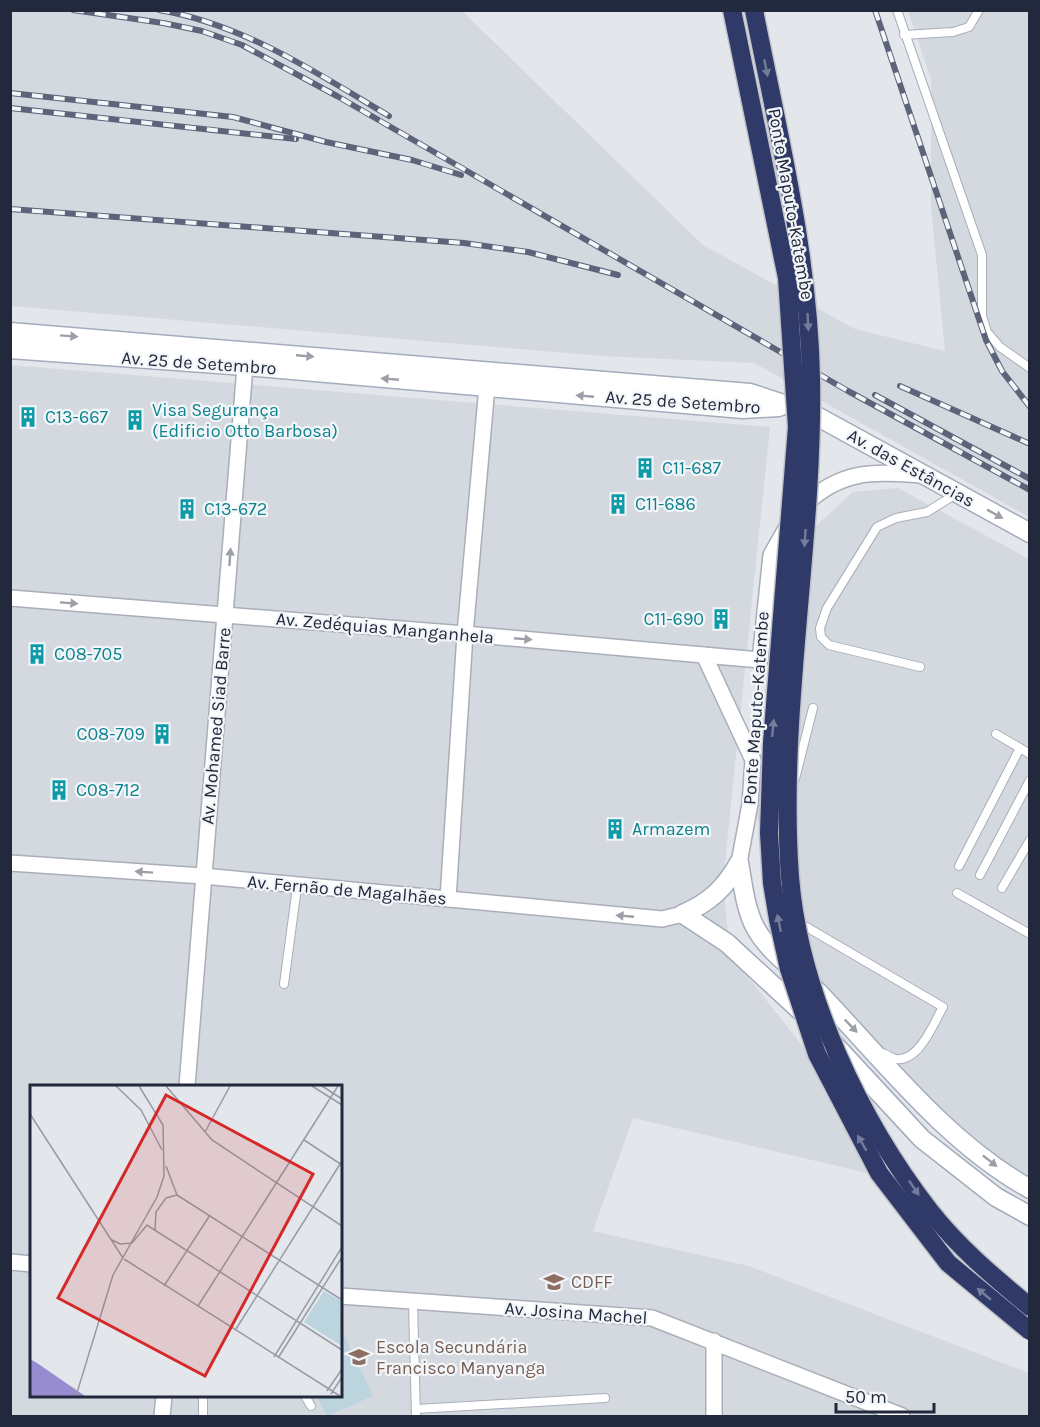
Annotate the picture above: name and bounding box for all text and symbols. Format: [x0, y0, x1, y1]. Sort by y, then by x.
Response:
one-way arrow [761, 59, 771, 77]
street label: Ponte Maputo-Katembe [763, 107, 819, 301]
one-way arrow [803, 313, 812, 332]
one-way arrow [59, 331, 78, 341]
street label: Av. 25 de Setembro [121, 347, 277, 379]
one-way arrow [296, 351, 315, 360]
one-way arrow [381, 374, 400, 384]
street label: Av. 25 de Setembro [605, 386, 761, 418]
one-way arrow [575, 391, 594, 400]
place label: Visa Segurança (Edificio Otto Barbosa) [152, 399, 338, 442]
building icon: C13-667 [16, 405, 40, 429]
place label: C13-667 [45, 406, 108, 428]
building icon: Visa Segurança (Edificio Otto Barbosa) [123, 408, 147, 432]
street label: Av. das Estâncias [844, 424, 978, 512]
building icon: C11-687 [633, 456, 657, 480]
place label: C11-687 [662, 457, 722, 479]
building icon: C11-686 [606, 492, 630, 516]
place label: C11-686 [635, 493, 696, 515]
building icon: C13-672 [175, 497, 199, 521]
place label: C13-672 [204, 498, 267, 520]
one-way arrow [986, 509, 1003, 519]
one-way arrow [801, 528, 810, 547]
one-way arrow [226, 547, 235, 566]
one-way arrow [59, 598, 78, 608]
building icon: C11-690 [709, 607, 733, 631]
street label: Av. Zedéquias Manganhela [275, 608, 495, 648]
place label: C11-690 [643, 608, 704, 630]
street label: Ponte Maputo-Katembe [738, 610, 774, 806]
street label: Av. Mohamed Siad Barre [196, 627, 236, 825]
one-way arrow [514, 634, 533, 644]
building icon: C08-705 [25, 642, 49, 666]
place label: C08-705 [54, 643, 122, 665]
one-way arrow [769, 719, 778, 738]
building icon: C08-709 [150, 722, 174, 746]
place label: C08-709 [76, 723, 145, 745]
building icon: C08-712 [47, 778, 71, 802]
place label: C08-712 [76, 779, 140, 801]
building icon: Armazem [603, 817, 627, 841]
place label: Armazem [632, 818, 710, 840]
one-way arrow [135, 867, 154, 877]
street label: Av. Fernão de Magalhães [246, 870, 448, 910]
one-way arrow [616, 911, 635, 920]
one-way arrow [774, 913, 783, 932]
one-way arrow [843, 1018, 857, 1032]
inset map [30, 1085, 342, 1397]
one-way arrow [857, 1135, 867, 1152]
one-way arrow [982, 1155, 998, 1168]
one-way arrow [908, 1179, 920, 1195]
school or university icon: CDFF [542, 1270, 566, 1294]
place label: CDFF [571, 1271, 613, 1293]
one-way arrow [977, 1288, 992, 1301]
street label: Av. Josina Machel [504, 1297, 648, 1329]
place label: Escola Secundária Francisco Manyanga [376, 1336, 545, 1379]
school or university icon: Escola Secundária Francisco Manyanga [347, 1345, 371, 1369]
scale bar [836, 1376, 934, 1414]
text: 50 m [845, 1386, 887, 1408]

